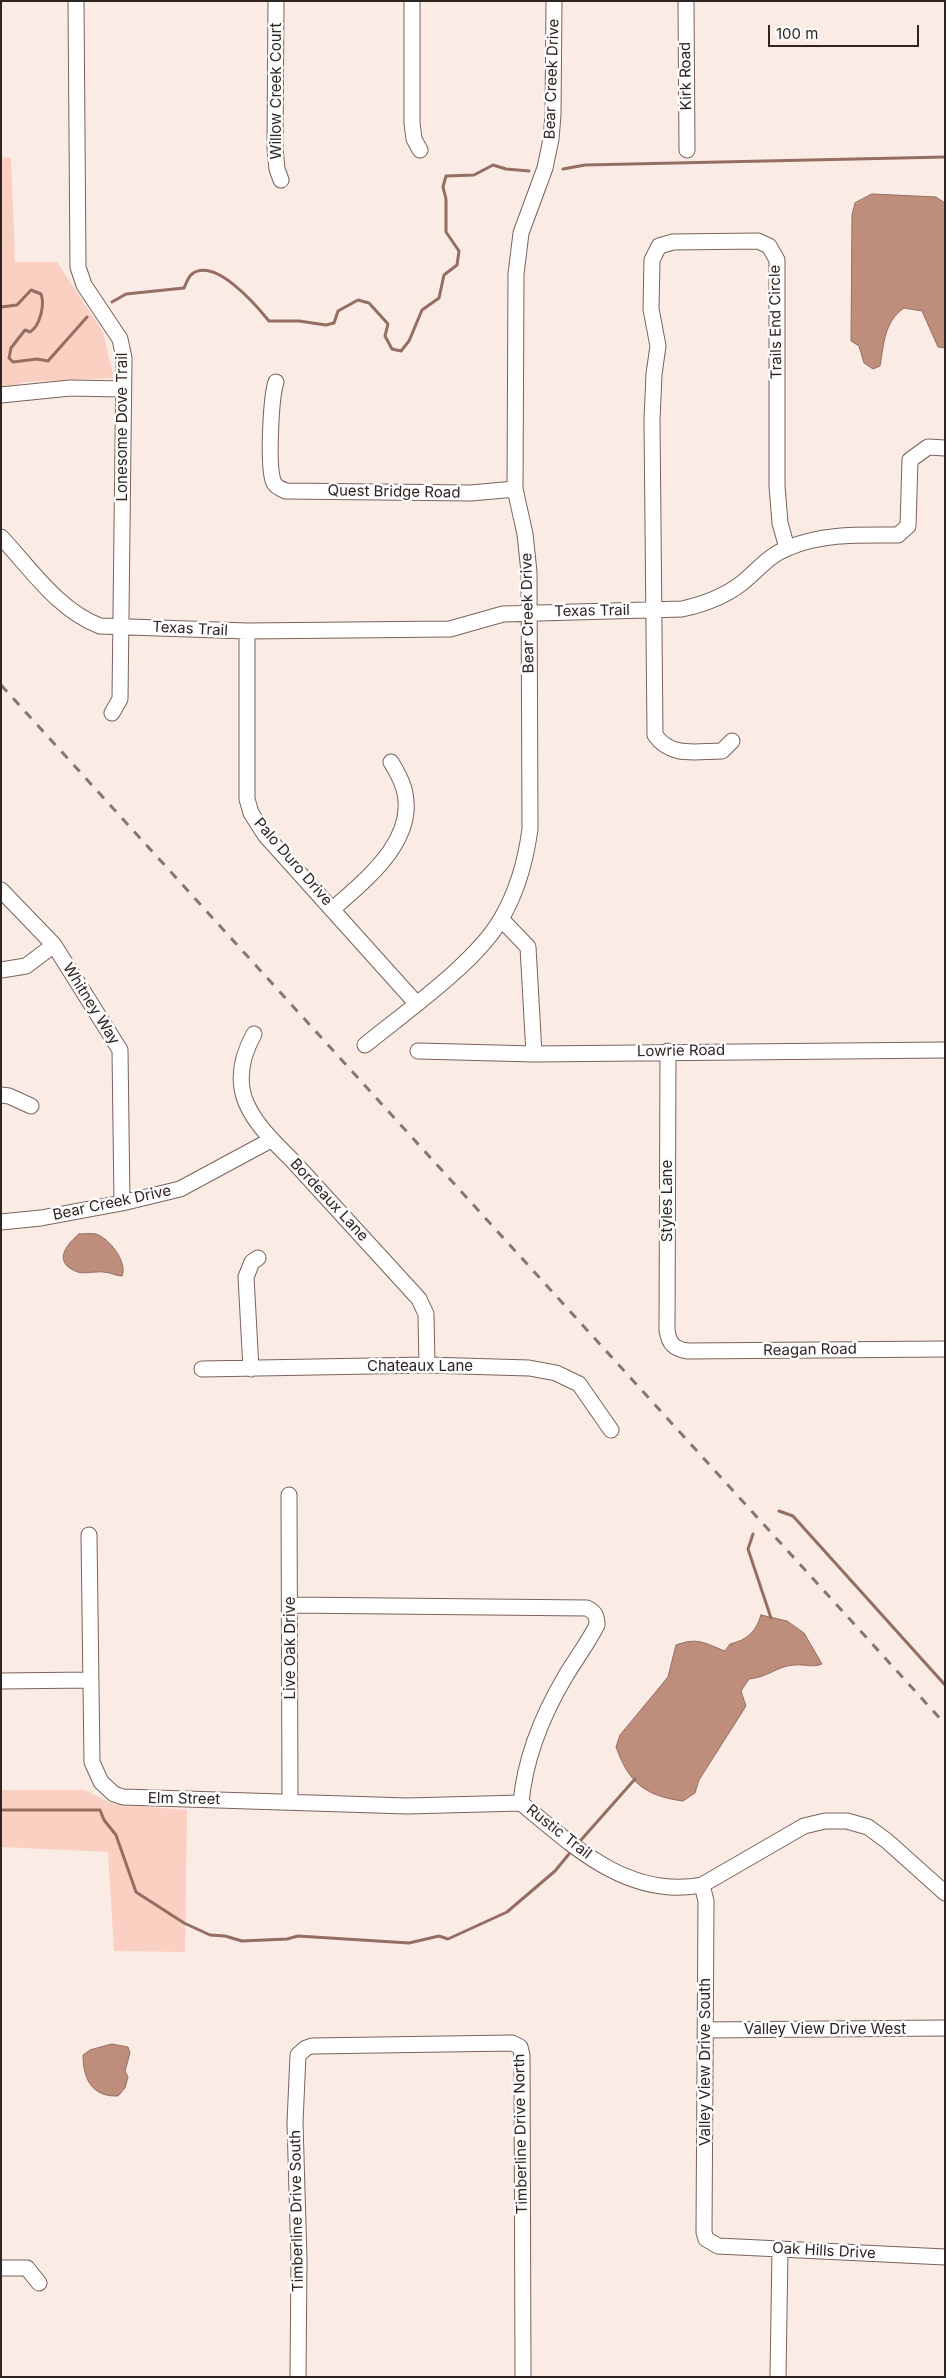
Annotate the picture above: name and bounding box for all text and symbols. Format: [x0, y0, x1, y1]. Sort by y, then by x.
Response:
scale bar [771, 15, 922, 47]
street label: Bear Creek Drive [541, 18, 563, 140]
street label: Willow Creek Court [267, 23, 285, 159]
text: 100 m [776, 24, 818, 43]
street label: Kirk Road [676, 42, 696, 110]
street label: Trails End Circle [766, 265, 786, 379]
street label: Lonesome Dove Trail [113, 353, 131, 501]
street label: Quest Bridge Road [327, 482, 461, 502]
street label: Bear Creek Drive [518, 553, 538, 673]
street label: Texas Trail [554, 601, 630, 621]
street label: Texas Trail [152, 618, 228, 640]
street label: Palo Duro Drive [250, 814, 336, 910]
street label: Whitney Way [59, 960, 123, 1048]
street label: Lowrie Road [637, 1041, 725, 1061]
street label: Bordeaux Lane [286, 1155, 372, 1245]
street label: Styles Lane [658, 1160, 676, 1242]
street label: Bear Creek Drive [51, 1182, 173, 1224]
street label: Reagan Road [763, 1340, 857, 1360]
street label: Chateaux Lane [367, 1357, 473, 1375]
street label: Live Oak Drive [281, 1597, 299, 1699]
street label: Elm Street [148, 1789, 220, 1809]
street label: Rustic Trail [523, 1801, 595, 1863]
street label: Valley View Drive South [696, 1978, 714, 2146]
street label: Valley View Drive West [744, 2020, 906, 2038]
street label: Timberline Drive North [511, 2053, 531, 2215]
street label: Timberline Drive South [287, 2130, 307, 2292]
street label: Oak Hills Drive [772, 2239, 876, 2263]

